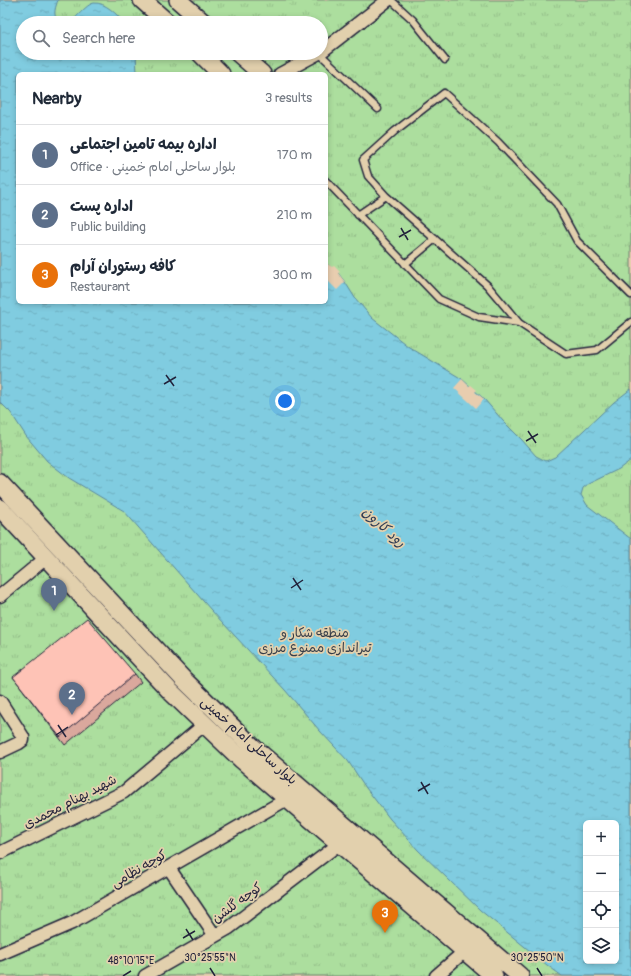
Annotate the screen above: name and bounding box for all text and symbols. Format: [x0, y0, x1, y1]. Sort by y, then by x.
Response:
search box [16, 16, 328, 60]
icon: search [30, 27, 52, 49]
text: Search here [62, 29, 135, 48]
text: Nearby [32, 88, 81, 109]
text: 3 results [265, 90, 312, 106]
text: اداره بیمه تامین اجتماعی [70, 135, 217, 154]
text: 1 [42, 147, 48, 163]
text: 170 m [277, 147, 312, 163]
text: Office · بلوار ساحلی امام خمینی [70, 159, 236, 175]
text: اداره پست [70, 197, 133, 216]
text: 2 [41, 207, 49, 223]
text: 210 m [276, 207, 312, 223]
text: Public building [70, 219, 146, 235]
text: کافه رستوران آرام [70, 257, 176, 276]
text: 3 [41, 267, 49, 283]
text: 300 m [273, 267, 312, 283]
text: Restaurant [70, 279, 130, 295]
your location [275, 391, 295, 411]
water label: رود کارون [359, 503, 410, 551]
pin: 1 [41, 578, 67, 611]
park label: منطقه شکار و تیراندازی ممنوع مرزی [259, 625, 372, 657]
pin: 2 [59, 682, 85, 715]
street label: بلوار ساحلی امام خمینی [196, 694, 300, 790]
street label: شهید بهنام محمدی [21, 772, 120, 834]
map controls [583, 820, 619, 964]
button: + [583, 820, 619, 856]
street label: کوچه نظامی [108, 846, 171, 892]
button: − [583, 856, 619, 892]
street label: کوچه گلشن [209, 879, 266, 927]
button: locate [583, 892, 619, 928]
pin: 3 [372, 900, 398, 933]
button: layers [583, 928, 619, 964]
text: 30°25'55"N [184, 952, 236, 964]
text: 30°25'50"N [511, 952, 564, 964]
text: 48°10'15"E [108, 955, 154, 967]

